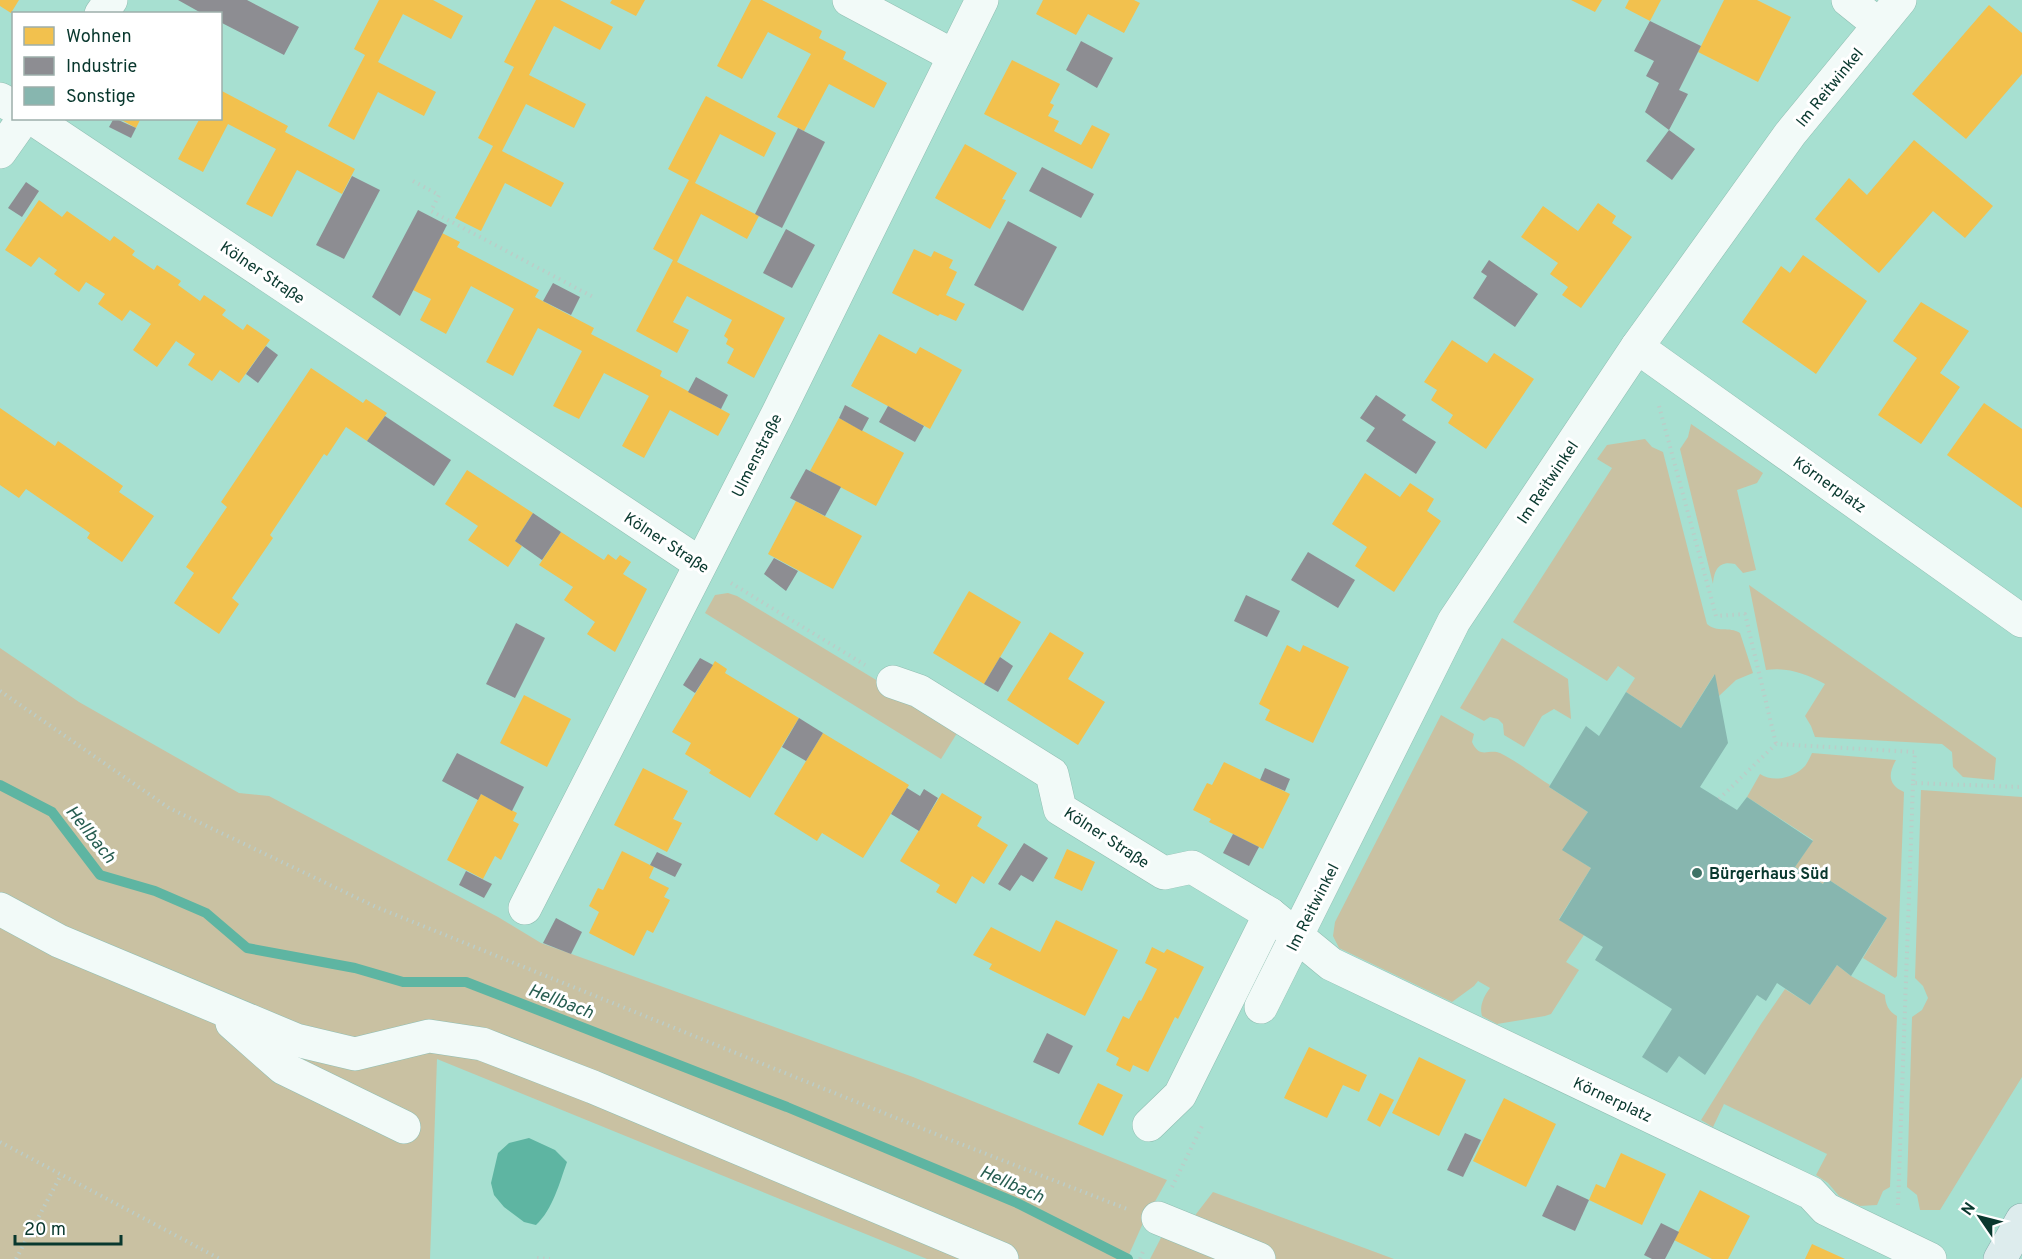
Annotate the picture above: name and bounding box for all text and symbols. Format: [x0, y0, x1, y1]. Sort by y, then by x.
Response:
legend [12, 12, 222, 120]
text: Wohnen [66, 26, 132, 49]
street label: Im Reitwinkel [1793, 45, 1868, 132]
text: Industrie [66, 56, 137, 79]
text: Sonstige [66, 86, 136, 109]
street label: Kölner Straße [216, 238, 308, 309]
street label: Ulmenstraße [728, 411, 787, 501]
street label: Im Reitwinkel [1514, 438, 1584, 528]
street label: Körnerplatz [1788, 453, 1869, 518]
street label: Kölner Straße [619, 509, 712, 579]
water label: Hellbach [59, 801, 120, 869]
street label: Kölner Straße [1059, 804, 1152, 874]
street label: Im Reitwinkel [1283, 861, 1344, 955]
place label: Bürgerhaus Süd [1709, 865, 1829, 885]
marker: Bürgerhaus Süd [1690, 866, 1704, 880]
water label: Hellbach [525, 979, 597, 1025]
street label: Körnerplatz [1569, 1074, 1655, 1128]
water label: Hellbach [976, 1161, 1047, 1210]
north arrow [1950, 1187, 2010, 1247]
text: N [1958, 1199, 1981, 1220]
scale bar [15, 1208, 122, 1246]
text: 20 m [24, 1219, 66, 1242]

